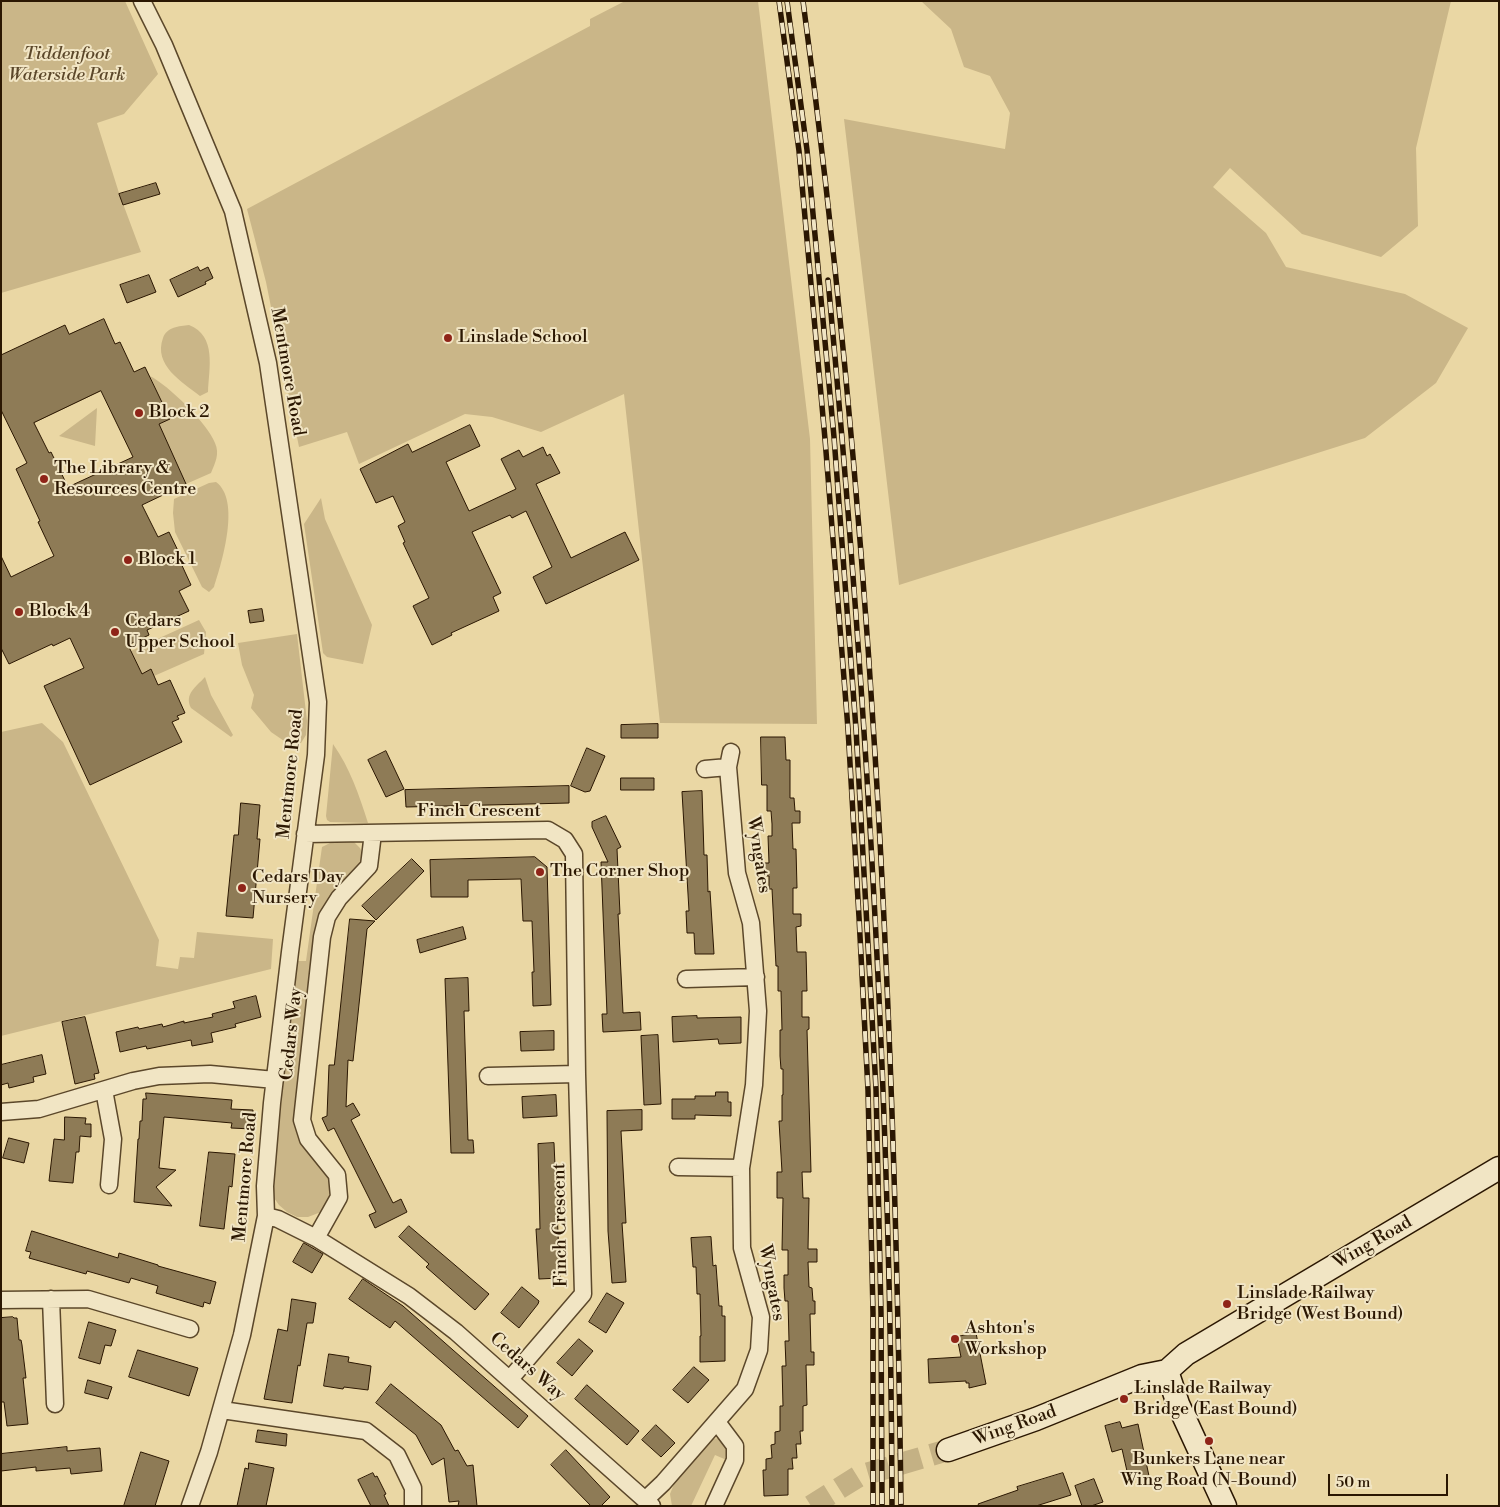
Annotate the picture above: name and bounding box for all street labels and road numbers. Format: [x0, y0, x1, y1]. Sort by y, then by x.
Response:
street label: Mentmore Road [265, 306, 309, 438]
street label: Mentmore Road [273, 708, 309, 840]
street label: Finch Crescent [417, 801, 541, 823]
street label: Wyngates [741, 815, 775, 895]
street label: Cedars Way [276, 987, 308, 1081]
street label: Mentmore Road [230, 1111, 262, 1243]
street label: Finch Crescent [549, 1163, 573, 1287]
street label: Wing Road [1330, 1212, 1416, 1274]
street label: Wyngates [753, 1243, 789, 1323]
street label: Cedars Way [485, 1328, 569, 1406]
street label: Wing Road [970, 1401, 1060, 1451]

